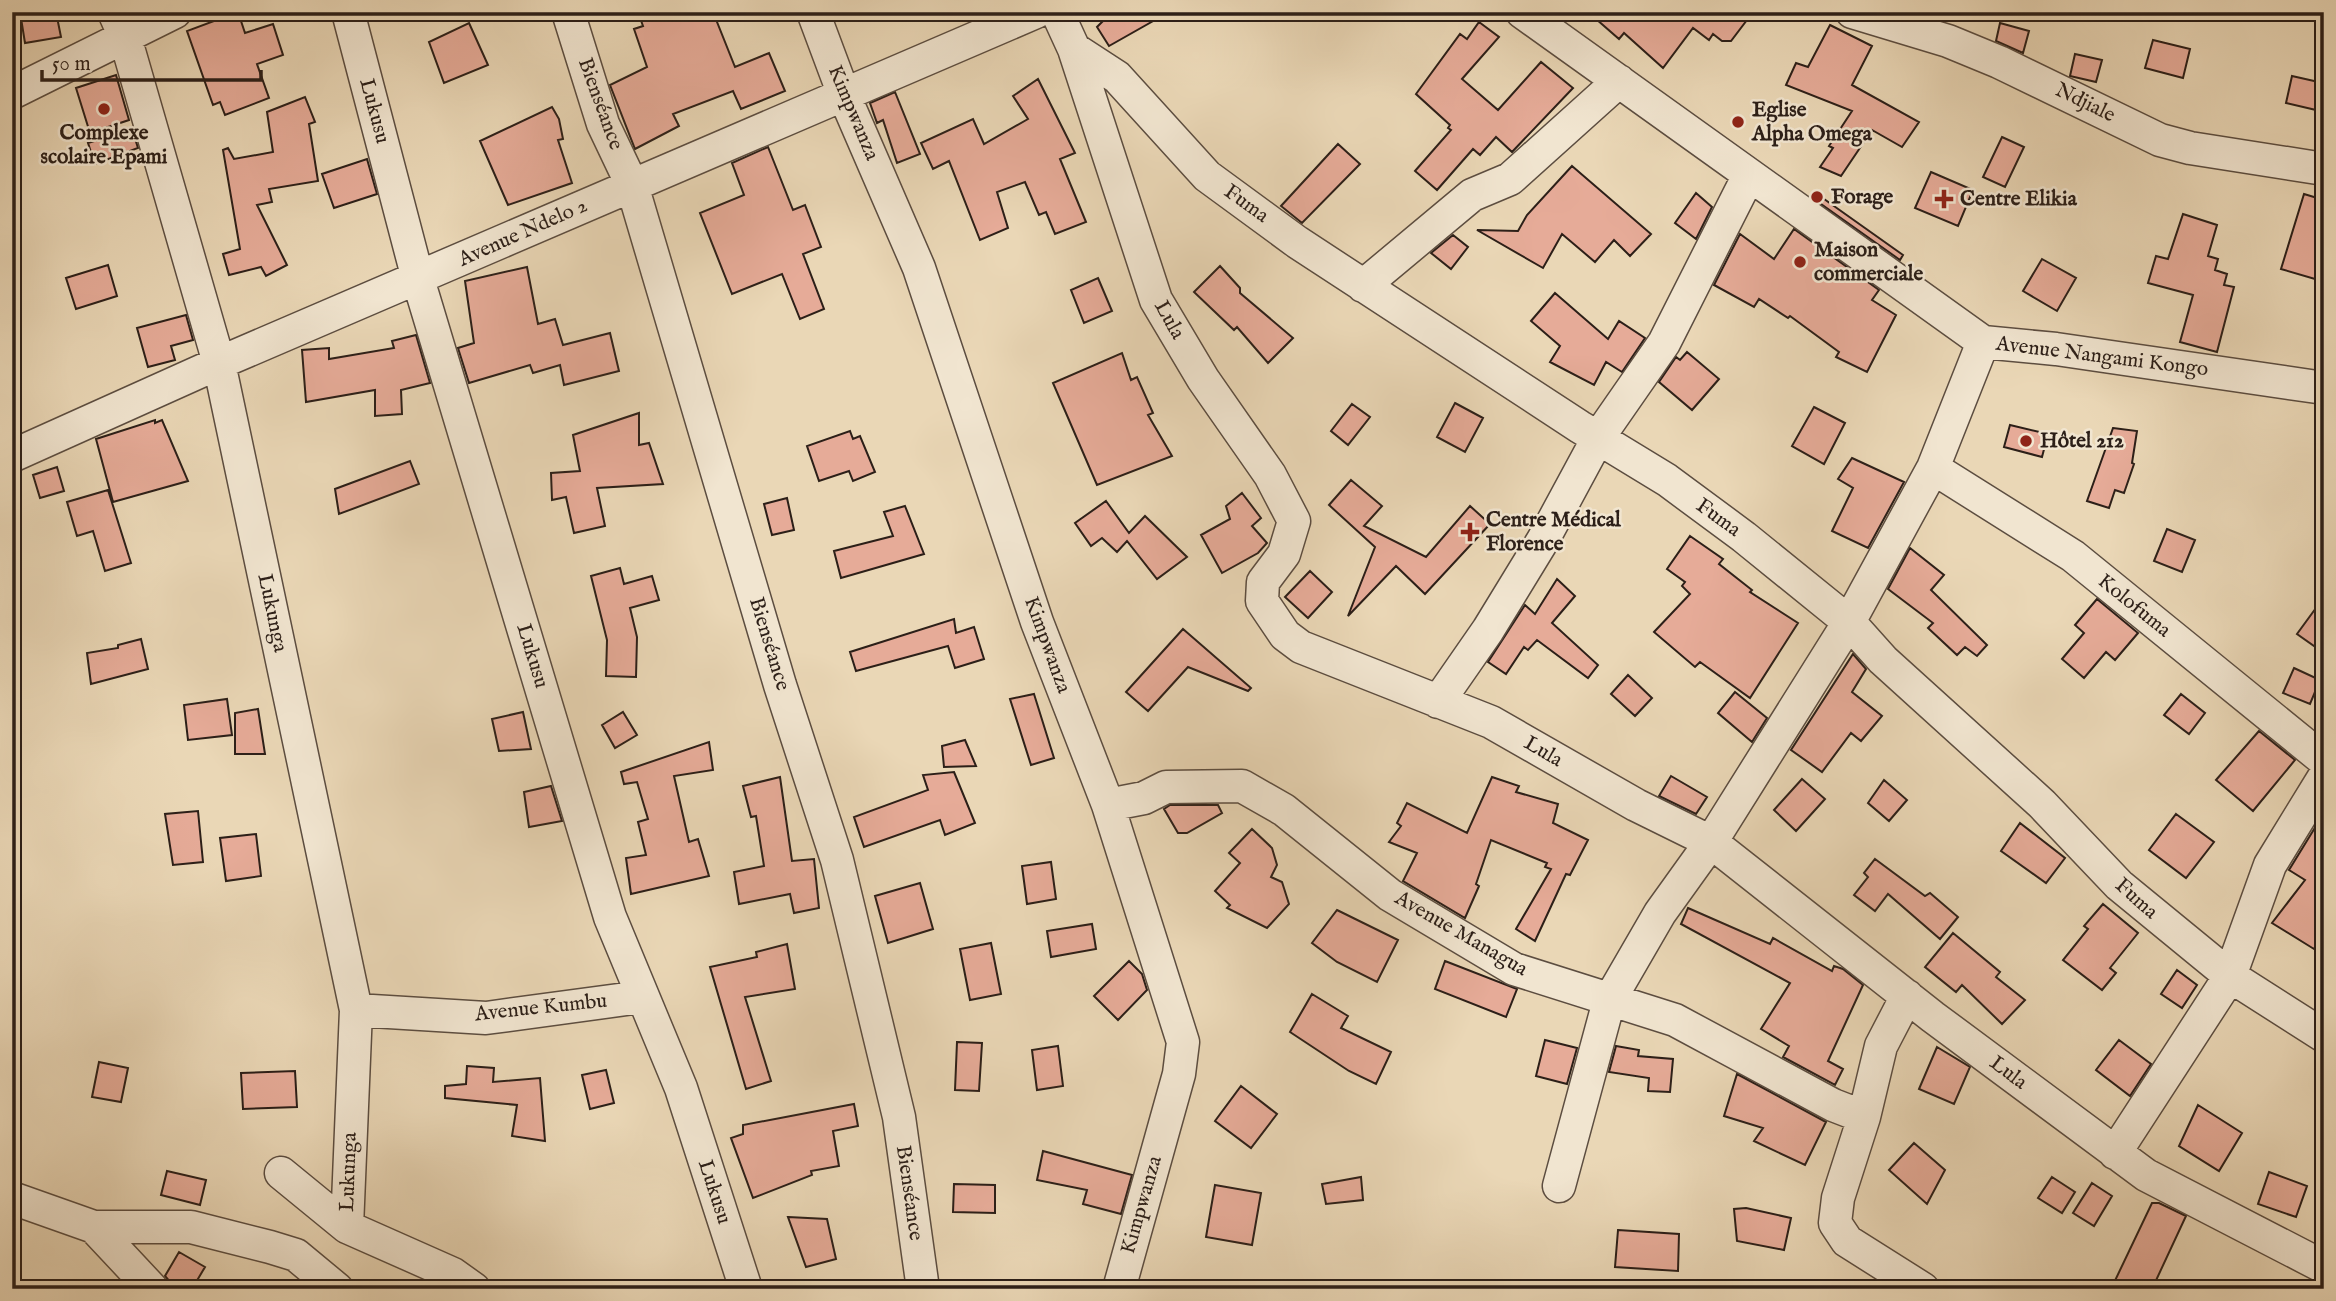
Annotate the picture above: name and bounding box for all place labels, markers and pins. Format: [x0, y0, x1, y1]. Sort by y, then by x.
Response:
place label: Eglise Alpha Omega [1751, 97, 1873, 148]
marker: Complexe scolaire Epami [96, 101, 112, 117]
marker: Eglise Alpha Omega [1730, 114, 1746, 130]
place label: Complexe scolaire Epami [41, 120, 168, 171]
place label: Forage [1831, 184, 1894, 211]
place label: Centre Elikia [1960, 186, 2078, 213]
marker: Forage [1809, 189, 1825, 205]
marker: Centre Elikia [1934, 189, 1954, 209]
place label: Maison commerciale [1814, 237, 1923, 288]
marker: Maison commerciale [1792, 254, 1808, 270]
place label: Hôtel 212 [2040, 428, 2124, 455]
marker: Hôtel 212 [2018, 433, 2034, 449]
place label: Centre Médical Florence [1486, 507, 1622, 558]
marker: Centre Médical Florence [1460, 522, 1480, 542]

